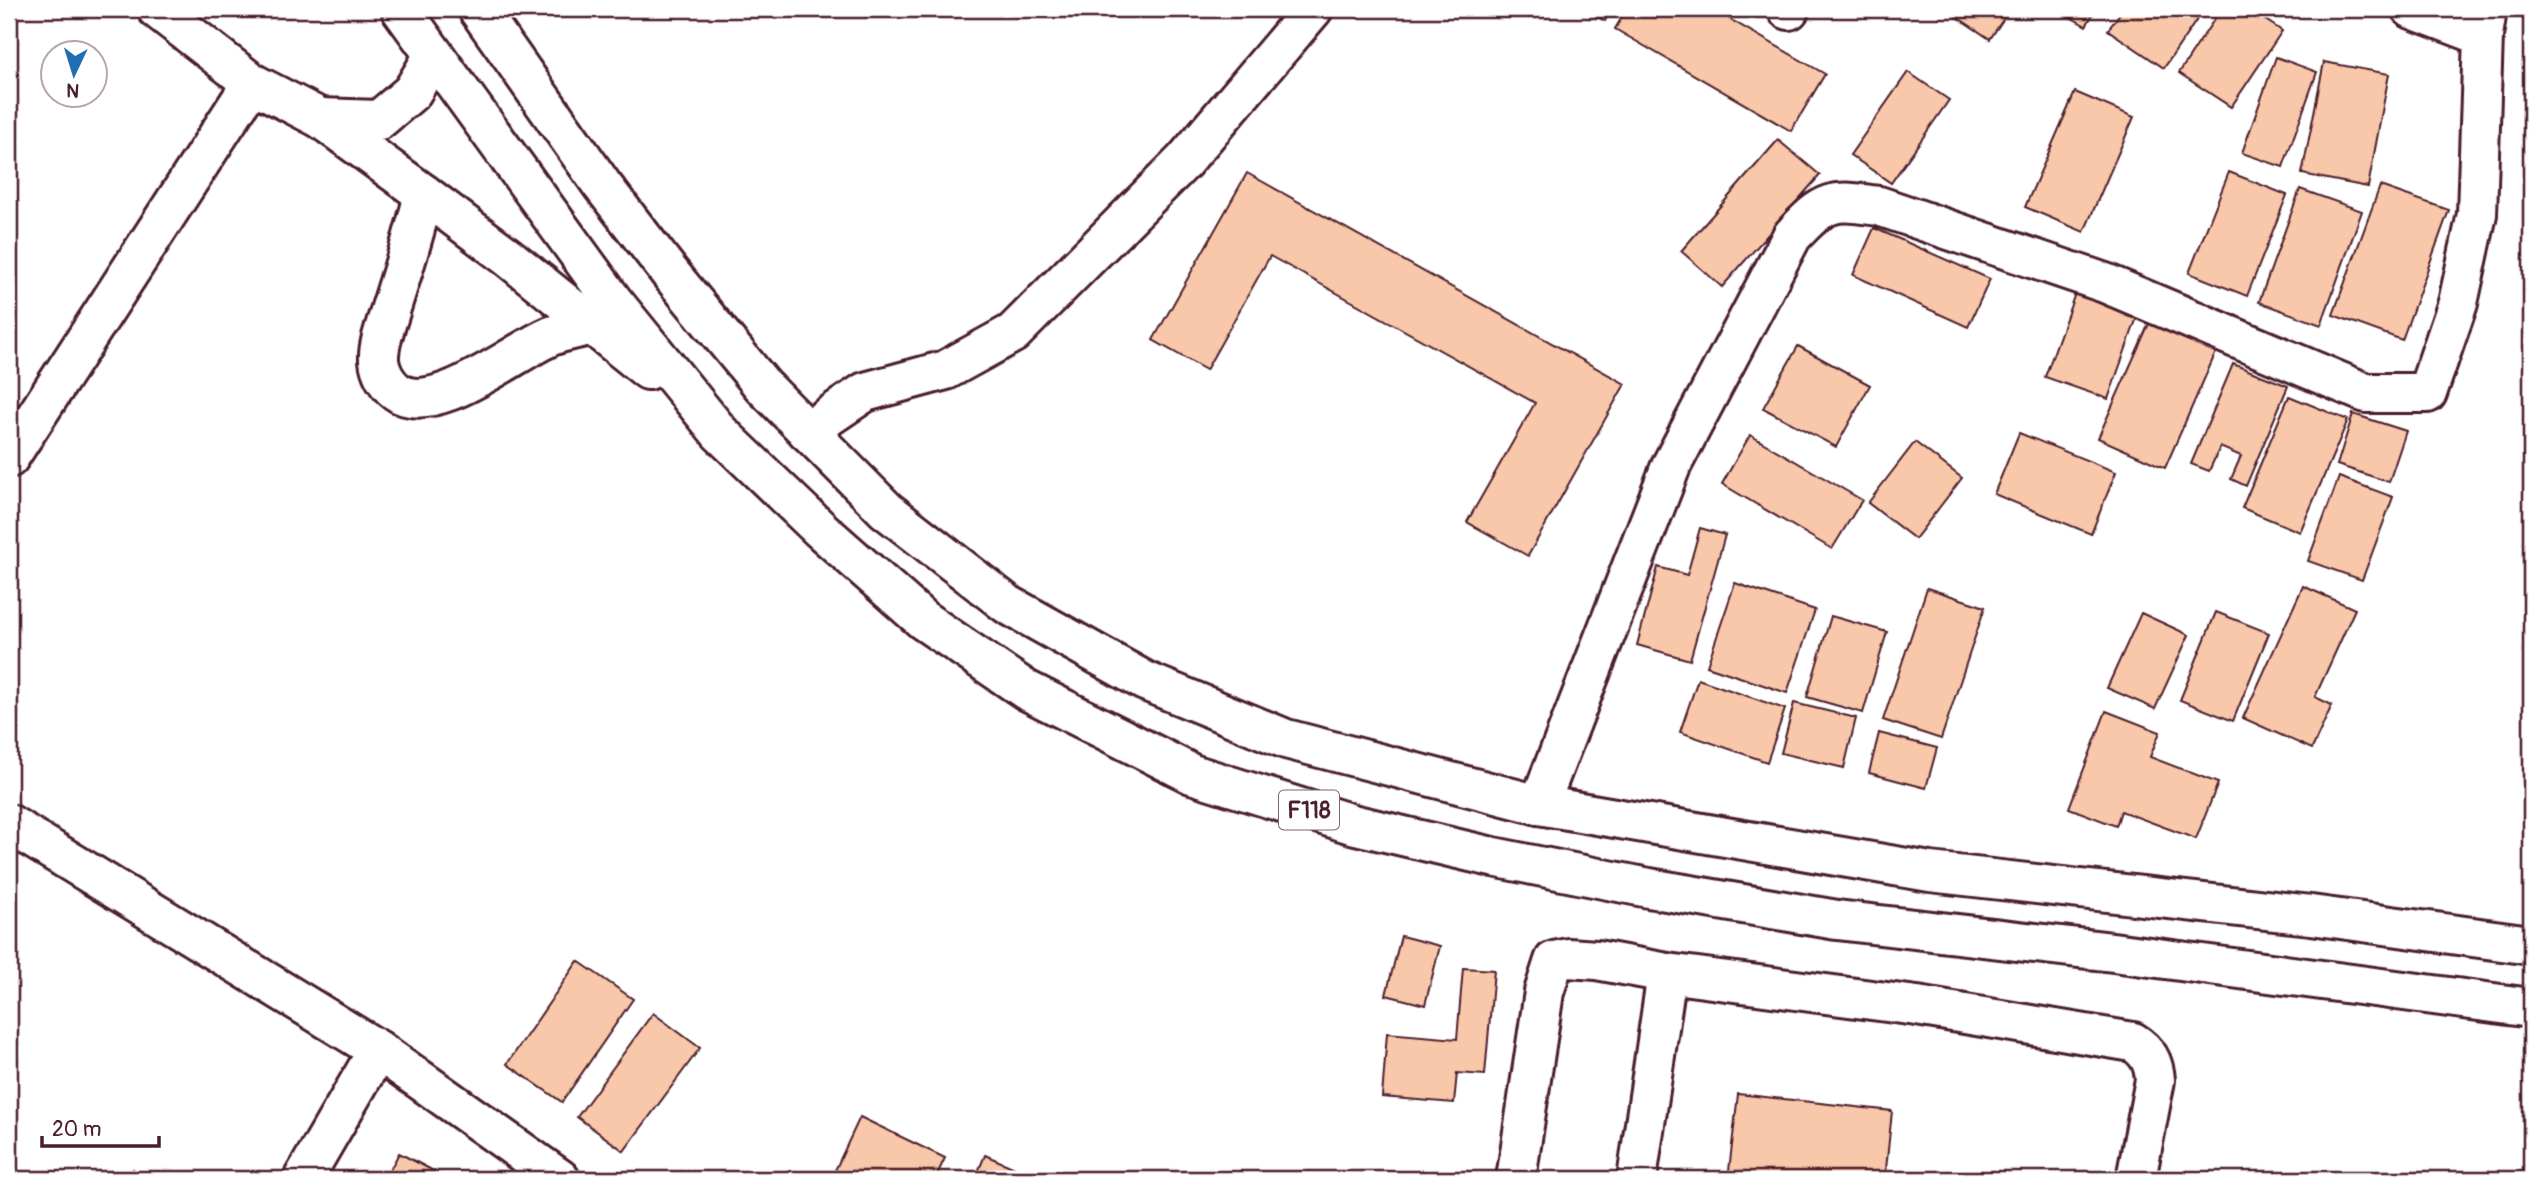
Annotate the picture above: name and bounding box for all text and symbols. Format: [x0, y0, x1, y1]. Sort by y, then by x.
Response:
north arrow [38, 38, 108, 108]
text: N [65, 78, 80, 102]
road number: F118 [1279, 790, 1339, 830]
scale bar [42, 1104, 159, 1148]
text: 20 m [52, 1116, 101, 1143]

